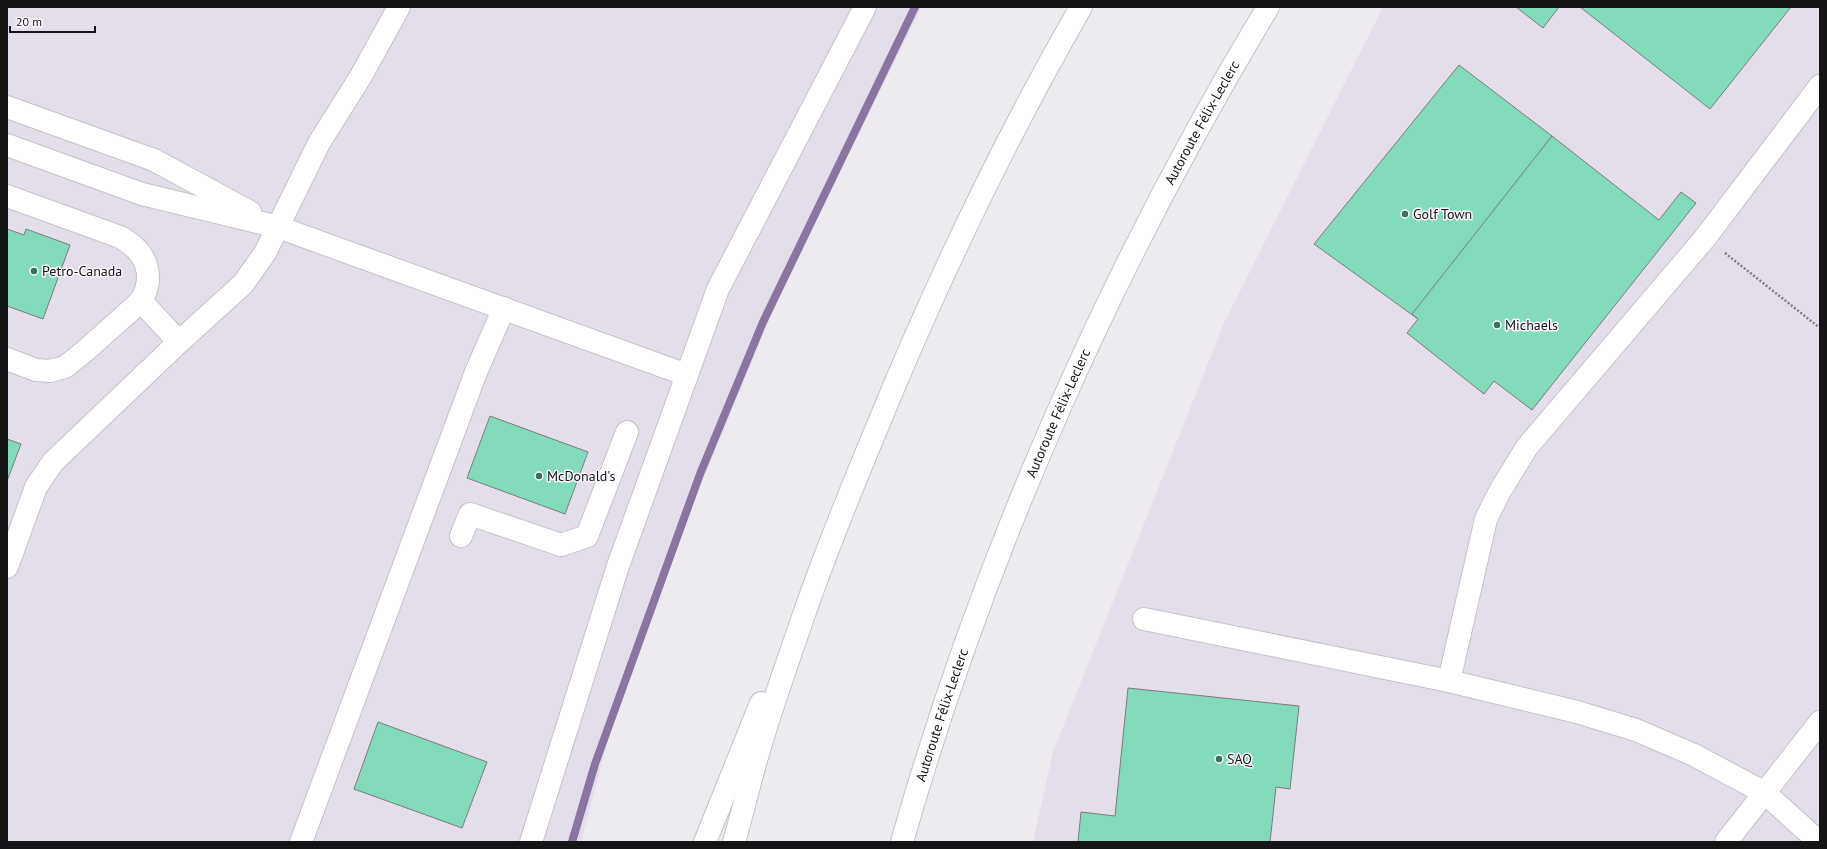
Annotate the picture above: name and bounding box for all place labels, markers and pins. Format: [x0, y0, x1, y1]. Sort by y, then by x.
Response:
place label: Golf Town [1413, 205, 1472, 223]
marker: Golf Town [1400, 209, 1410, 219]
place label: Petro-Canada [42, 262, 122, 280]
marker: Petro-Canada [29, 266, 39, 276]
place label: Michaels [1505, 316, 1558, 334]
marker: Michaels [1492, 320, 1502, 330]
place label: McDonald's [547, 467, 615, 485]
marker: McDonald's [534, 471, 544, 481]
place label: SAQ [1227, 750, 1252, 768]
marker: SAQ [1214, 754, 1224, 764]

